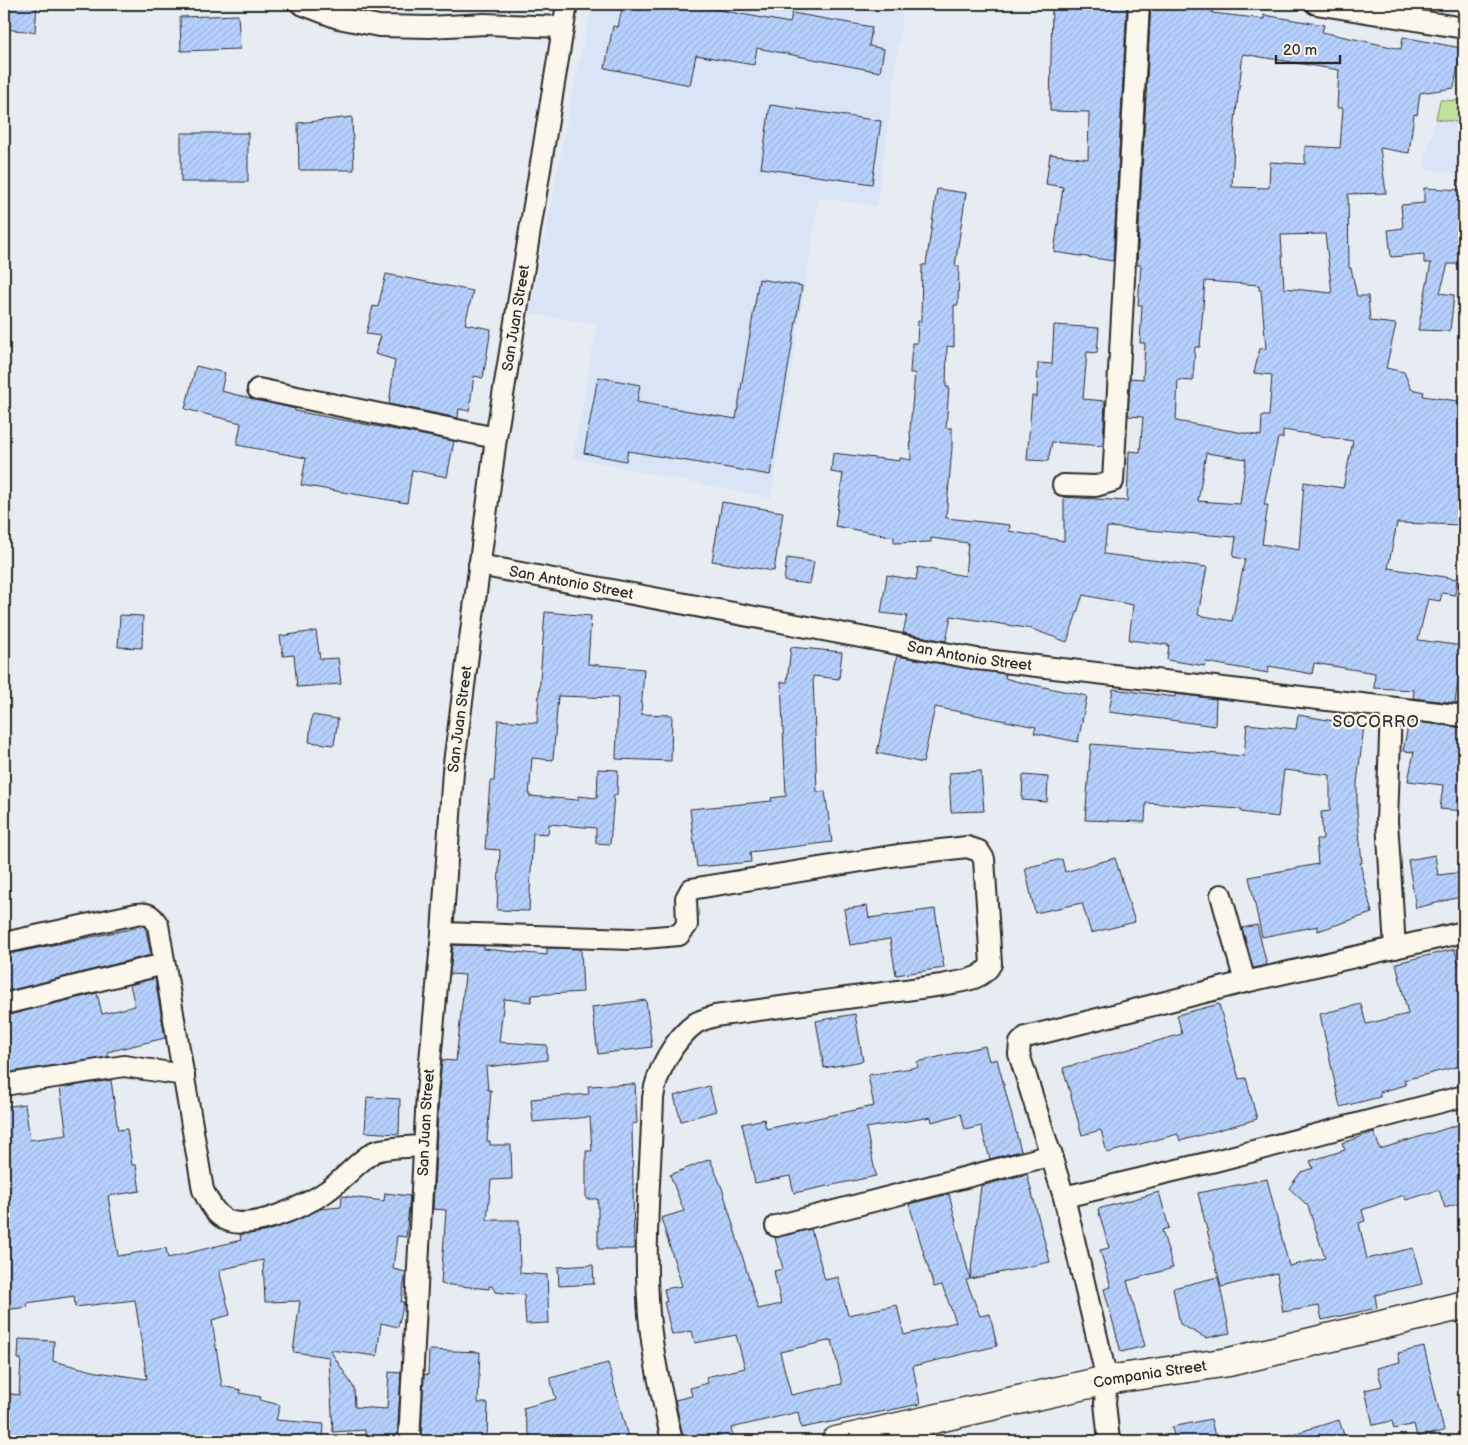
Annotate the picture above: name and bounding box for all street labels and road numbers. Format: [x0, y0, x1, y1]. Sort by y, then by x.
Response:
street label: San Juan Street [498, 263, 534, 373]
street label: San Antonio Street [508, 562, 635, 604]
street label: San Antonio Street [906, 637, 1033, 675]
street label: San Juan Street [444, 664, 477, 774]
street label: San Juan Street [414, 1068, 439, 1177]
street label: Compania Street [1091, 1356, 1208, 1393]

